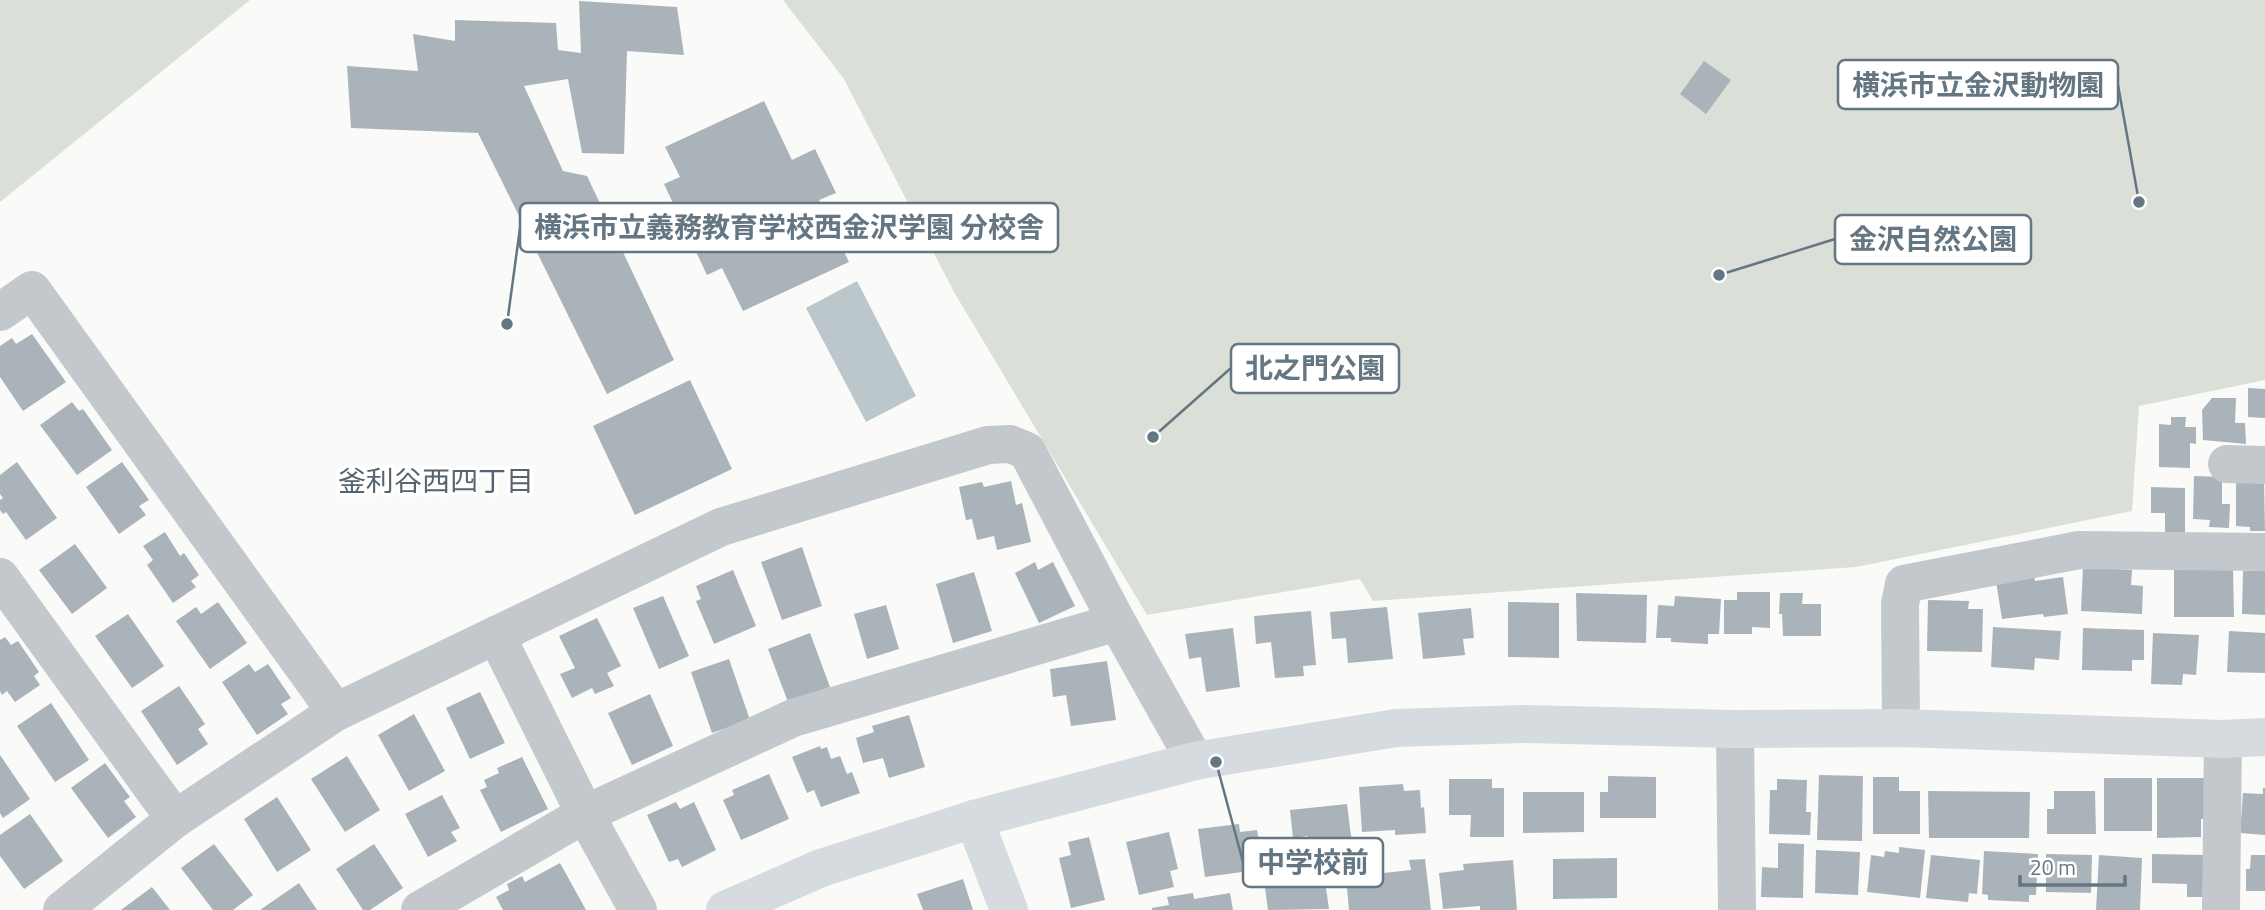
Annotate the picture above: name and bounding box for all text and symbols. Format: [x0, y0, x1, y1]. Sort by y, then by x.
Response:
callout: 横浜市立金沢動物園 [1838, 60, 2118, 109]
text: 横浜市立金沢動物園 [1852, 63, 2104, 106]
callout: 横浜市立義務教育学校西金沢学園 分校舎 [520, 203, 1058, 252]
text: 横浜市立義務教育学校西金沢学園 分校舎 [534, 205, 1044, 248]
callout: 金沢自然公園 [1835, 215, 2031, 264]
text: 金沢自然公園 [1849, 217, 2017, 260]
callout: 北之門公園 [1231, 344, 1399, 393]
text: 北之門公園 [1245, 346, 1385, 389]
district label: 釜利谷西四丁目 [338, 459, 534, 502]
callout: 中学校前 [1243, 838, 1383, 887]
text: 中学校前 [1257, 840, 1369, 883]
scale bar [2020, 844, 2125, 888]
text: 20 m [2030, 851, 2076, 883]

